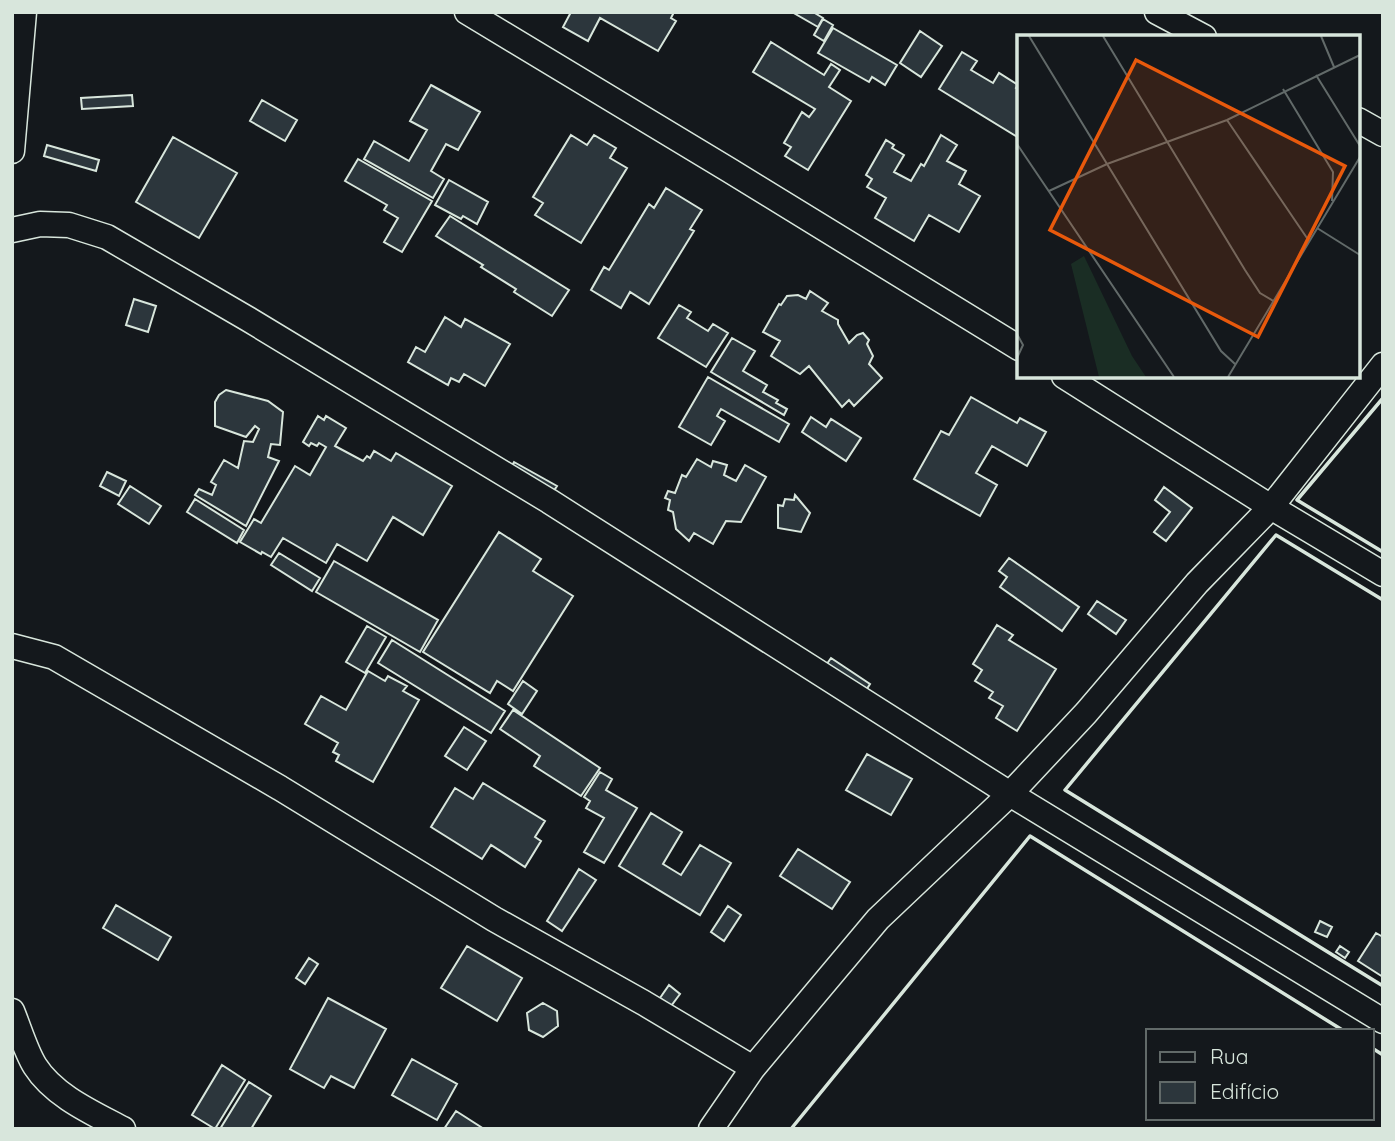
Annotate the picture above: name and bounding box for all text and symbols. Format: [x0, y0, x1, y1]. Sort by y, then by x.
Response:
inset map [1017, 35, 1360, 378]
legend [1146, 1029, 1374, 1120]
text: Rua [1210, 1043, 1249, 1069]
text: Edifício [1210, 1078, 1279, 1104]

